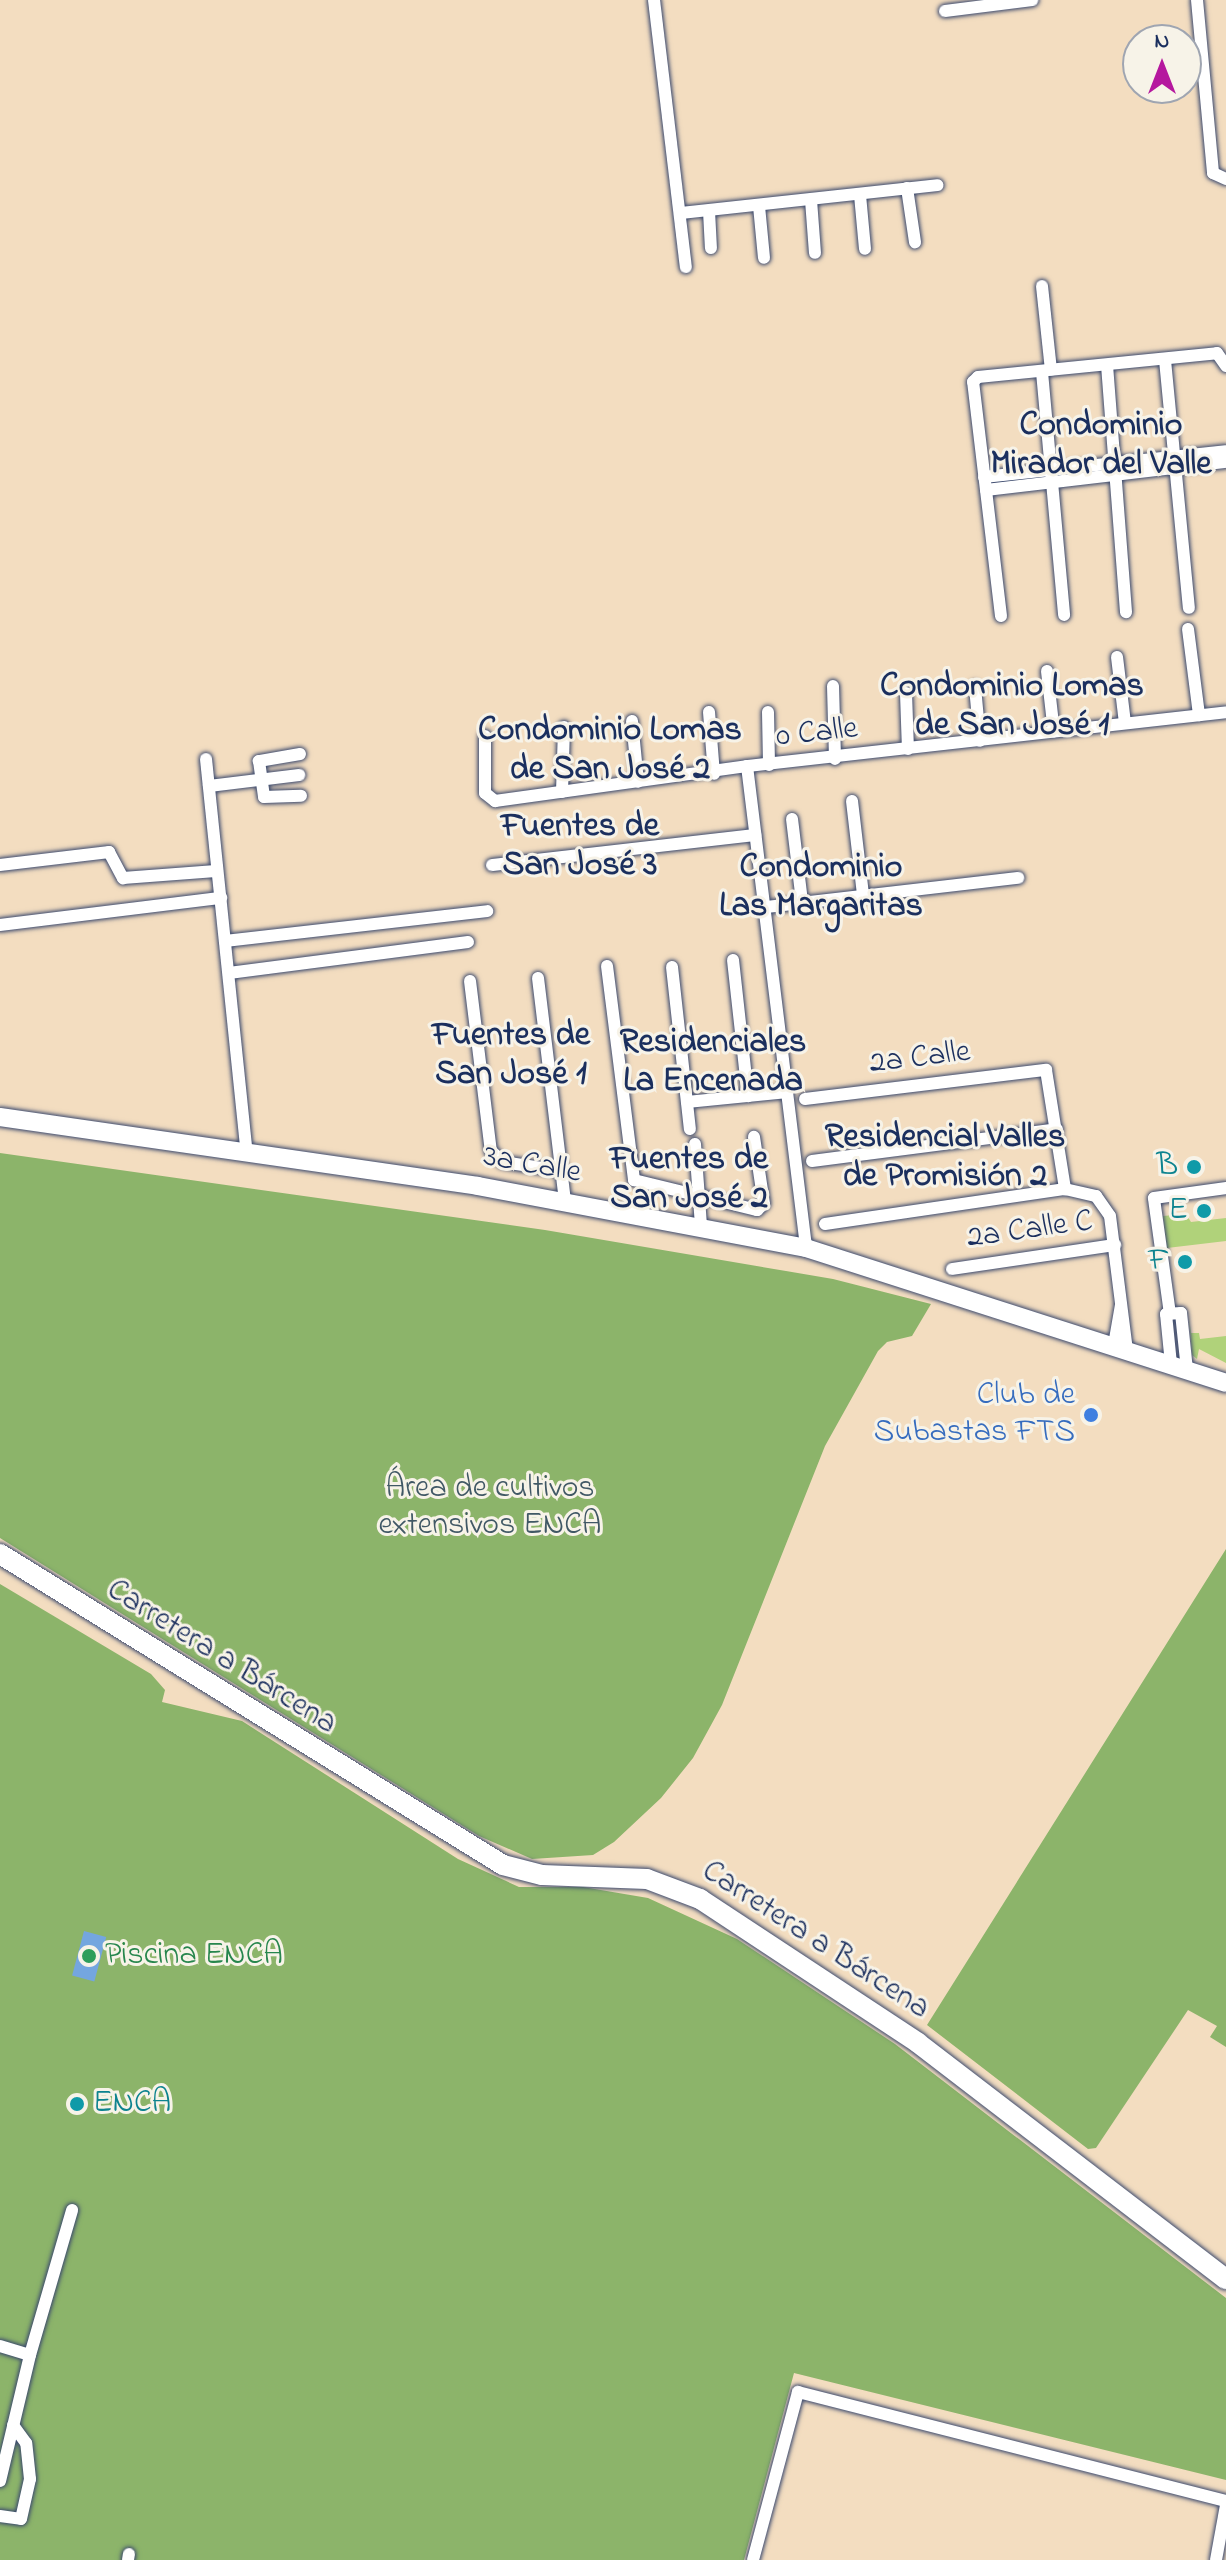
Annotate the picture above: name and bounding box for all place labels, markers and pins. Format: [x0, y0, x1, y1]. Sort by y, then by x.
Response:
place label: B [1156, 1148, 1178, 1186]
marker: B [1185, 1158, 1203, 1176]
place label: E [1169, 1192, 1188, 1230]
marker: E [1195, 1202, 1213, 1220]
place label: F [1148, 1243, 1169, 1281]
marker: F [1176, 1253, 1194, 1271]
place label: Club de Subastas FTS [874, 1378, 1075, 1453]
marker: Club de Subastas FTS [1082, 1406, 1100, 1424]
place label: Piscina ENCA [105, 1937, 283, 1975]
marker: Piscina ENCA [80, 1947, 98, 1965]
place label: ENCA [93, 2085, 171, 2123]
marker: ENCA [68, 2095, 86, 2113]

